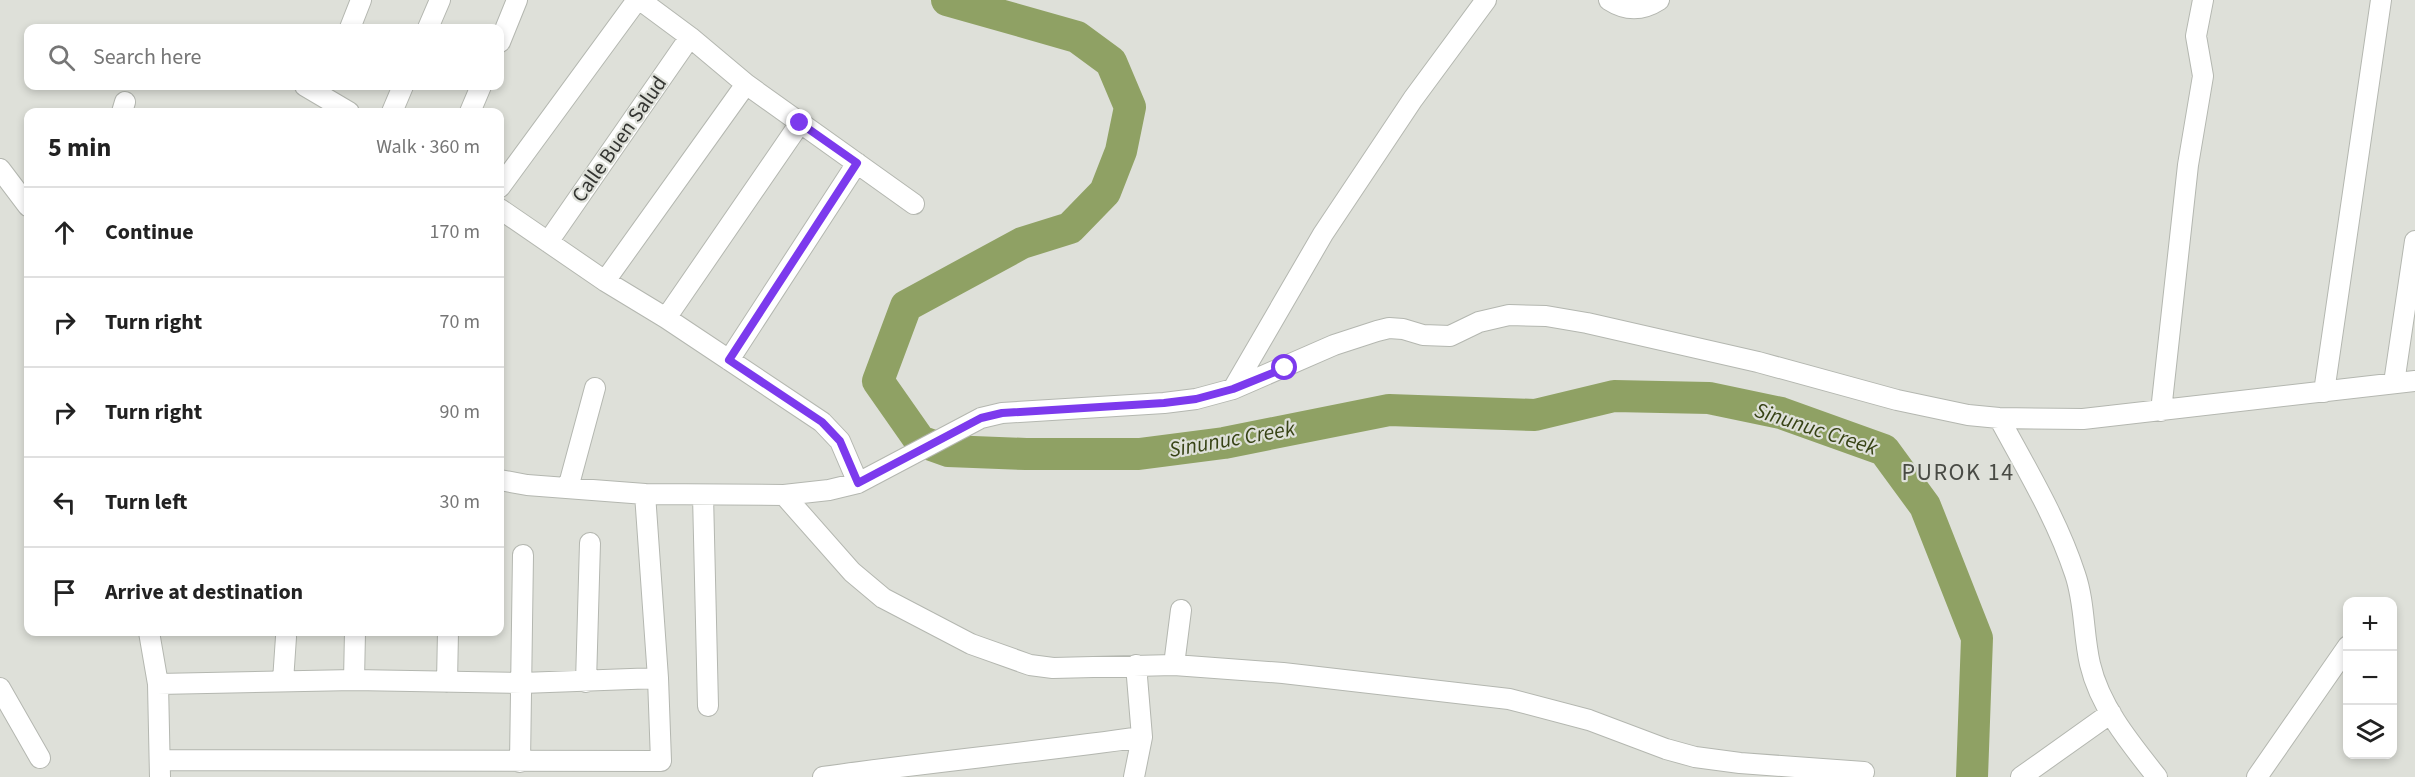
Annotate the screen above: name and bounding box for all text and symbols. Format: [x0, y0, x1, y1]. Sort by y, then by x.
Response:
search box [24, 24, 504, 90]
icon: search [45, 41, 78, 74]
text: Search here [93, 41, 201, 73]
street label: Calle Buen Salud [564, 70, 674, 208]
route end [786, 109, 812, 135]
text: 5 min [48, 129, 111, 166]
text: Walk · 360 m [376, 133, 480, 161]
icon: ahead [48, 216, 81, 249]
text: Continue [105, 216, 194, 248]
text: 170 m [430, 218, 480, 246]
icon: right [48, 306, 81, 339]
text: Turn right [105, 306, 202, 338]
text: 70 m [440, 308, 480, 336]
route start [1271, 354, 1297, 380]
water label: Sinunuc Creek [1750, 394, 1882, 464]
icon: right [48, 396, 81, 429]
text: Turn right [105, 396, 202, 428]
text: 90 m [440, 398, 480, 426]
water label: Sinunuc Creek [1166, 412, 1298, 466]
district label: PUROK 14 [1901, 455, 2015, 490]
icon: left [48, 486, 81, 519]
text: Turn left [105, 486, 187, 518]
text: 30 m [440, 488, 480, 516]
icon: arrive [48, 576, 81, 609]
text: Arrive at destination [105, 576, 303, 608]
map controls [2343, 597, 2397, 759]
button: + [2343, 597, 2397, 651]
button: − [2343, 651, 2397, 705]
button: layers [2343, 705, 2397, 759]

